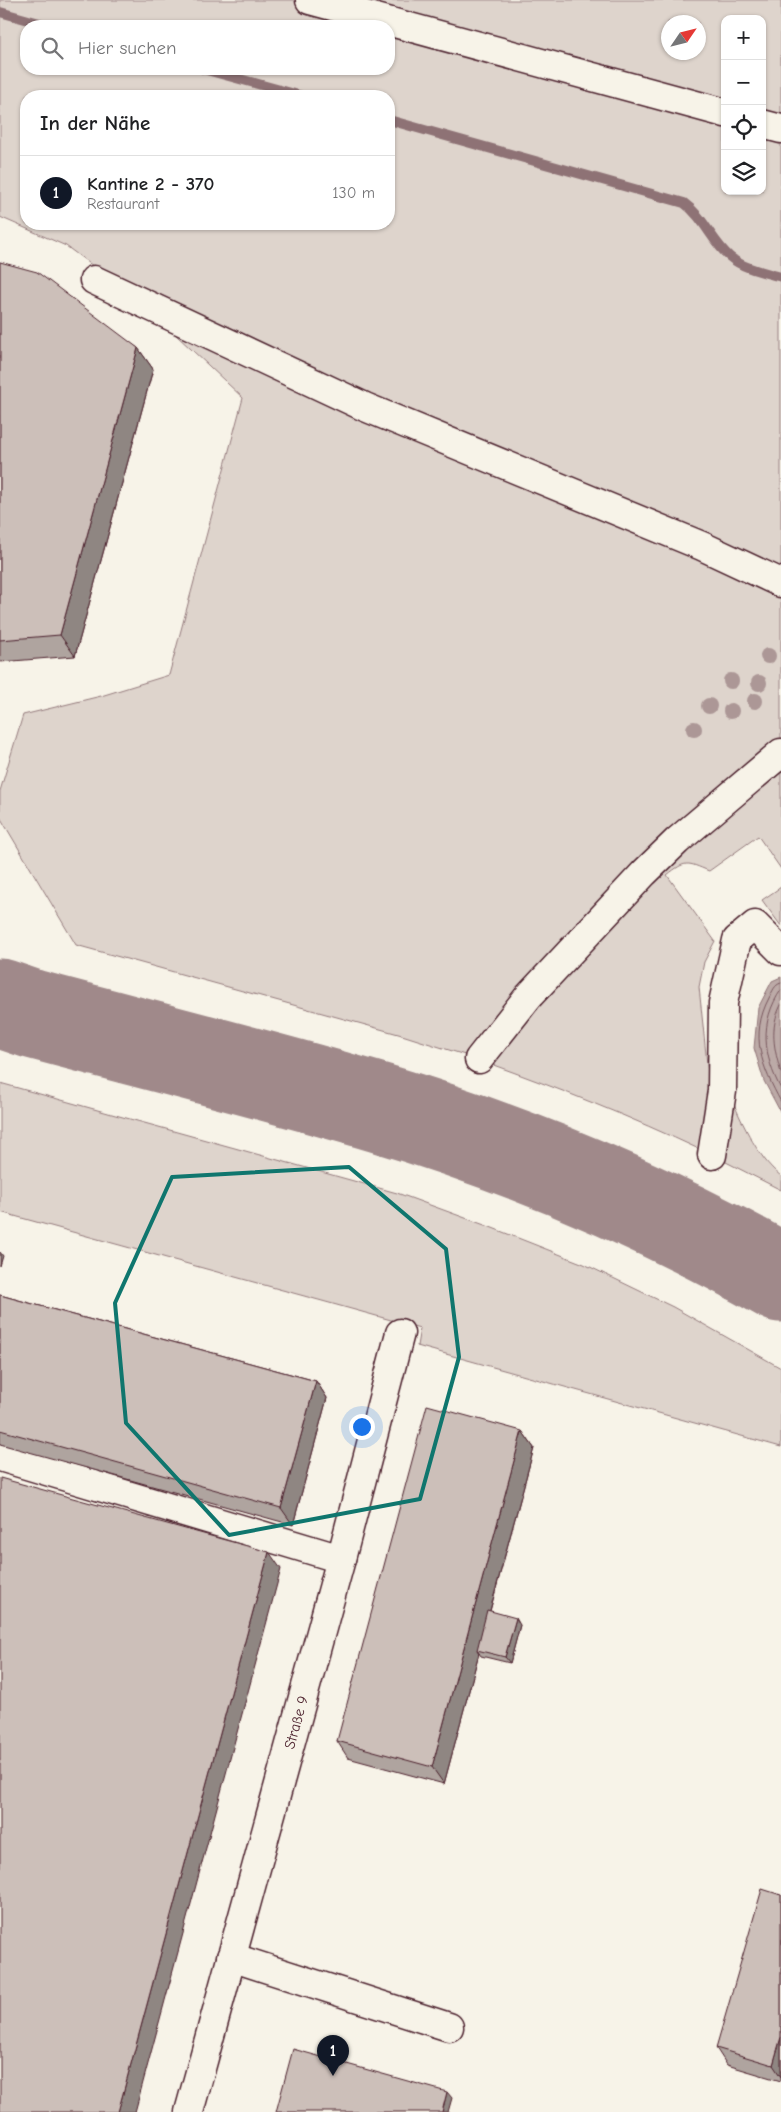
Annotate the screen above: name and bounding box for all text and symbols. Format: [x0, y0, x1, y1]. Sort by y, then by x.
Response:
north arrow [661, 15, 706, 60]
map controls [721, 15, 766, 195]
button: + [721, 15, 766, 60]
search box [20, 20, 395, 75]
icon: search [38, 34, 66, 62]
text: Hier suchen [78, 37, 176, 59]
button: − [721, 60, 766, 105]
button: locate [721, 105, 766, 150]
text: In der Nähe [40, 111, 150, 135]
button: layers [721, 150, 766, 195]
text: Kantine 2 - 370 [87, 173, 214, 195]
text: 1 [53, 184, 59, 202]
text: 130 m [332, 184, 375, 202]
text: Restaurant [87, 195, 159, 213]
your location [349, 1414, 375, 1440]
street label: Straße 9 [280, 1694, 312, 1751]
pin: 1 [317, 2035, 349, 2076]

